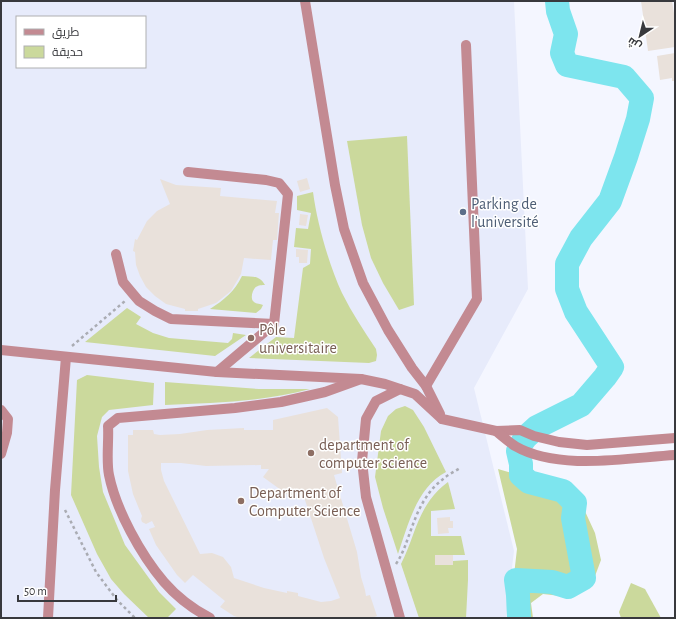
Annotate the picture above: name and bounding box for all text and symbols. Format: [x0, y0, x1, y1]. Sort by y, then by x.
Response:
legend [16, 16, 146, 68]
north arrow [620, 16, 660, 56]
text: طريق [52, 26, 80, 39]
text: ش [626, 34, 644, 52]
text: حديقة [52, 46, 83, 59]
place label: Parking de l'université [471, 196, 539, 230]
marker: Parking de l'université [458, 207, 468, 217]
place label: Pôle universitaire [259, 322, 337, 356]
marker: Pôle universitaire [246, 333, 256, 343]
place label: department of computer science [319, 437, 427, 471]
marker: department of computer science [306, 448, 316, 458]
place label: Department of Computer Science [249, 485, 360, 519]
marker: Department of Computer Science [236, 496, 246, 506]
scale bar [18, 577, 116, 603]
text: 50 m [24, 585, 47, 597]

